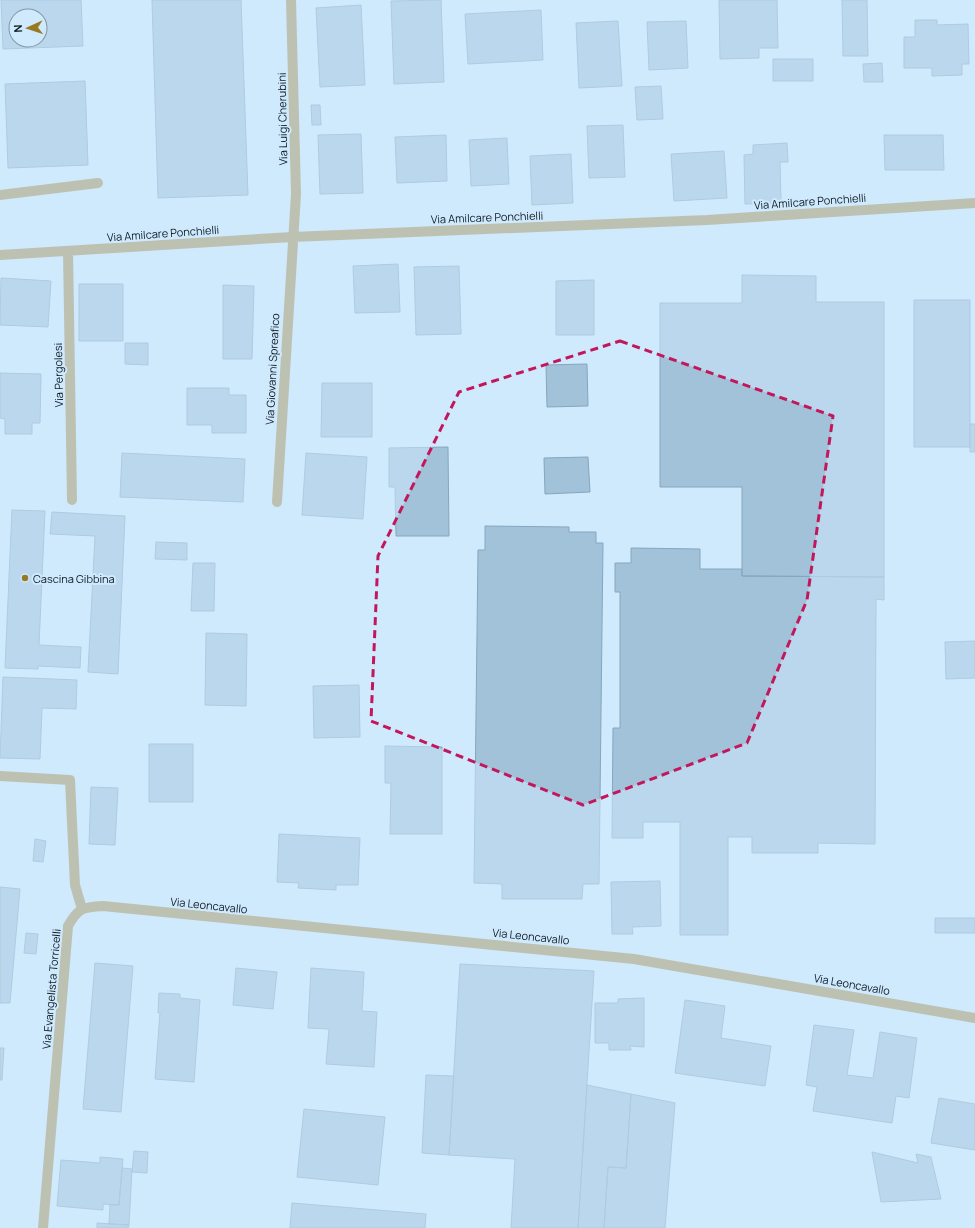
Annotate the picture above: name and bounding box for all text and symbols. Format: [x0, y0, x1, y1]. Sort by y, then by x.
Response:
north arrow [8, 8, 48, 48]
text: N [10, 24, 25, 33]
street label: Via Luigi Cherubini [274, 72, 290, 166]
street label: Via Amilcare Ponchielli [753, 190, 867, 212]
street label: Via Amilcare Ponchielli [431, 208, 543, 226]
street label: Via Amilcare Ponchielli [106, 222, 220, 244]
street label: Via Giovanni Spreafico [262, 312, 282, 425]
street label: Via Pergolesi [50, 343, 66, 407]
place label: Cascina Gibbina [33, 571, 115, 586]
marker: Cascina Gibbina [20, 573, 30, 583]
street label: Via Leoncavallo [170, 894, 249, 917]
street label: Via Leoncavallo [492, 925, 571, 948]
street label: Via Evangelista Torricelli [38, 928, 64, 1050]
street label: Via Leoncavallo [813, 970, 892, 998]

